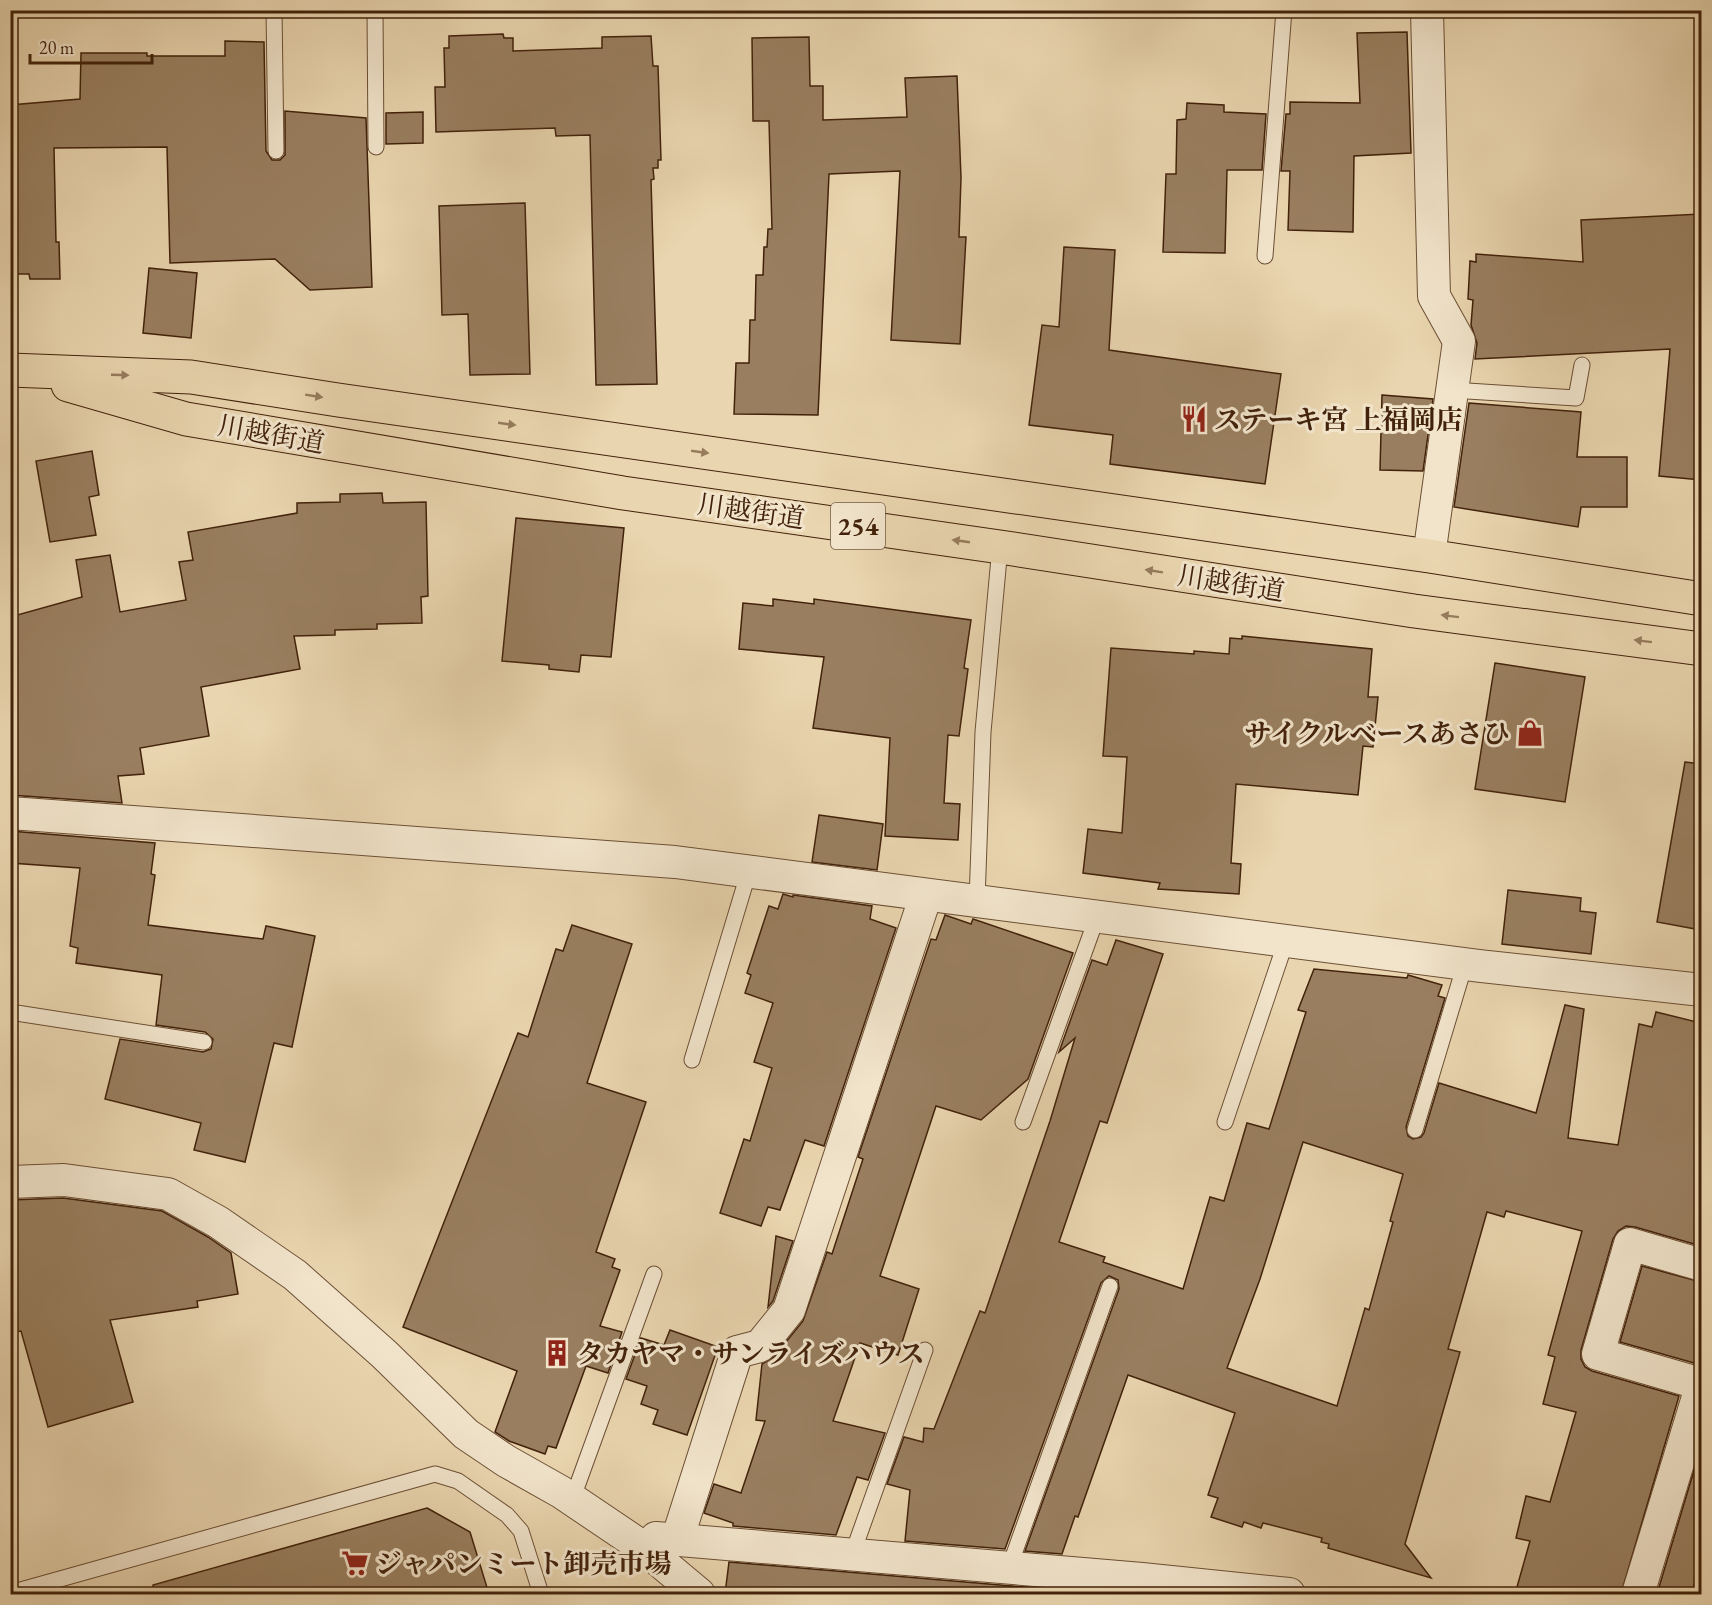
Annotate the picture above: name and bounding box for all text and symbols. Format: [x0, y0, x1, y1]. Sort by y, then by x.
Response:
scale bar [30, 27, 152, 65]
text: 20 m [39, 36, 74, 59]
one-way arrow [111, 370, 130, 379]
one-way arrow [304, 392, 323, 401]
place label: ステーキ宮 上福岡店 [1214, 402, 1463, 437]
restaurant icon: ステーキ宮 上福岡店 [1179, 404, 1209, 434]
street label: 川越街道 [215, 407, 327, 461]
one-way arrow [497, 420, 516, 429]
one-way arrow [691, 447, 710, 456]
street label: 川越街道 [695, 486, 807, 536]
road number: 254 [831, 503, 885, 549]
one-way arrow [951, 536, 970, 545]
street label: 川越街道 [1175, 557, 1287, 609]
one-way arrow [1144, 566, 1163, 575]
one-way arrow [1441, 611, 1460, 621]
one-way arrow [1634, 636, 1653, 646]
place label: サイクルベースあさひ [1245, 716, 1510, 751]
shop icon: サイクルベースあさひ [1515, 718, 1545, 748]
place label: タカヤマ・サンライズハウス [577, 1336, 925, 1371]
building icon: タカヤマ・サンライズハウス [542, 1338, 572, 1368]
place label: ジャパンミート卸売市場 [375, 1546, 671, 1581]
supermarket icon: ジャパンミート卸売市場 [340, 1548, 370, 1578]

